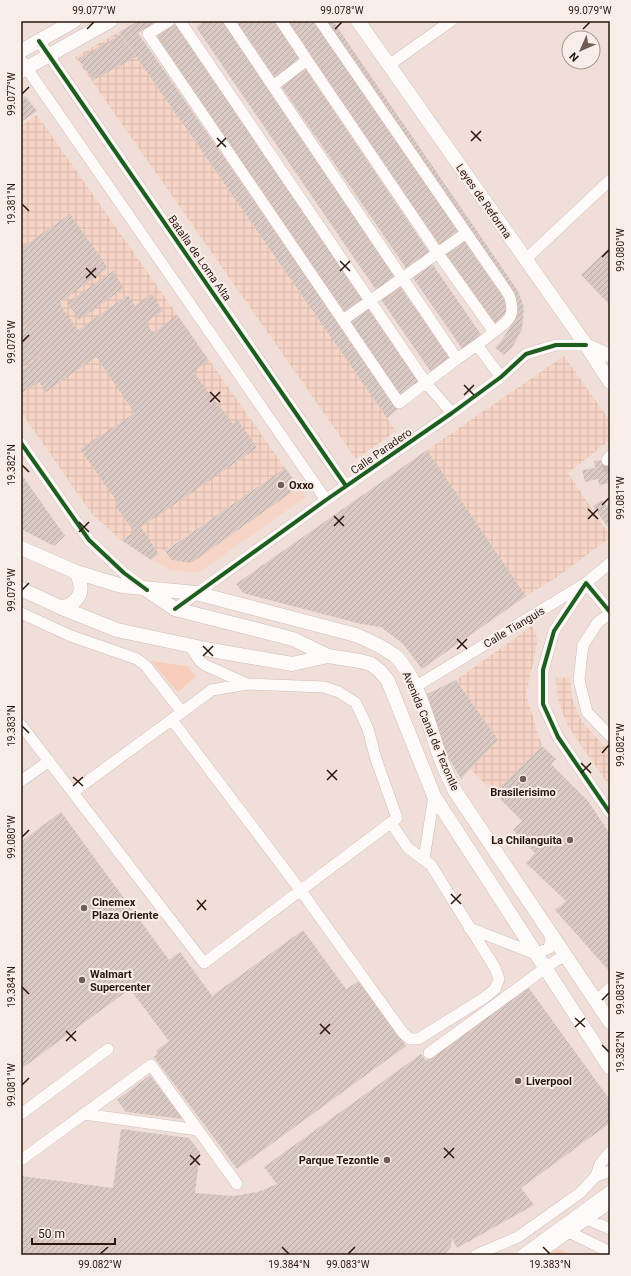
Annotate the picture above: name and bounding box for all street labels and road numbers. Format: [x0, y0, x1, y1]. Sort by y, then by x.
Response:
street label: Leyes de Reforma [453, 162, 514, 241]
street label: Batalla de Loma Alta [165, 213, 234, 303]
street label: Calle Paradero [348, 426, 414, 477]
street label: Calle Tianguis [481, 604, 547, 651]
street label: Avenida Canal de Tezontle [399, 670, 462, 793]

